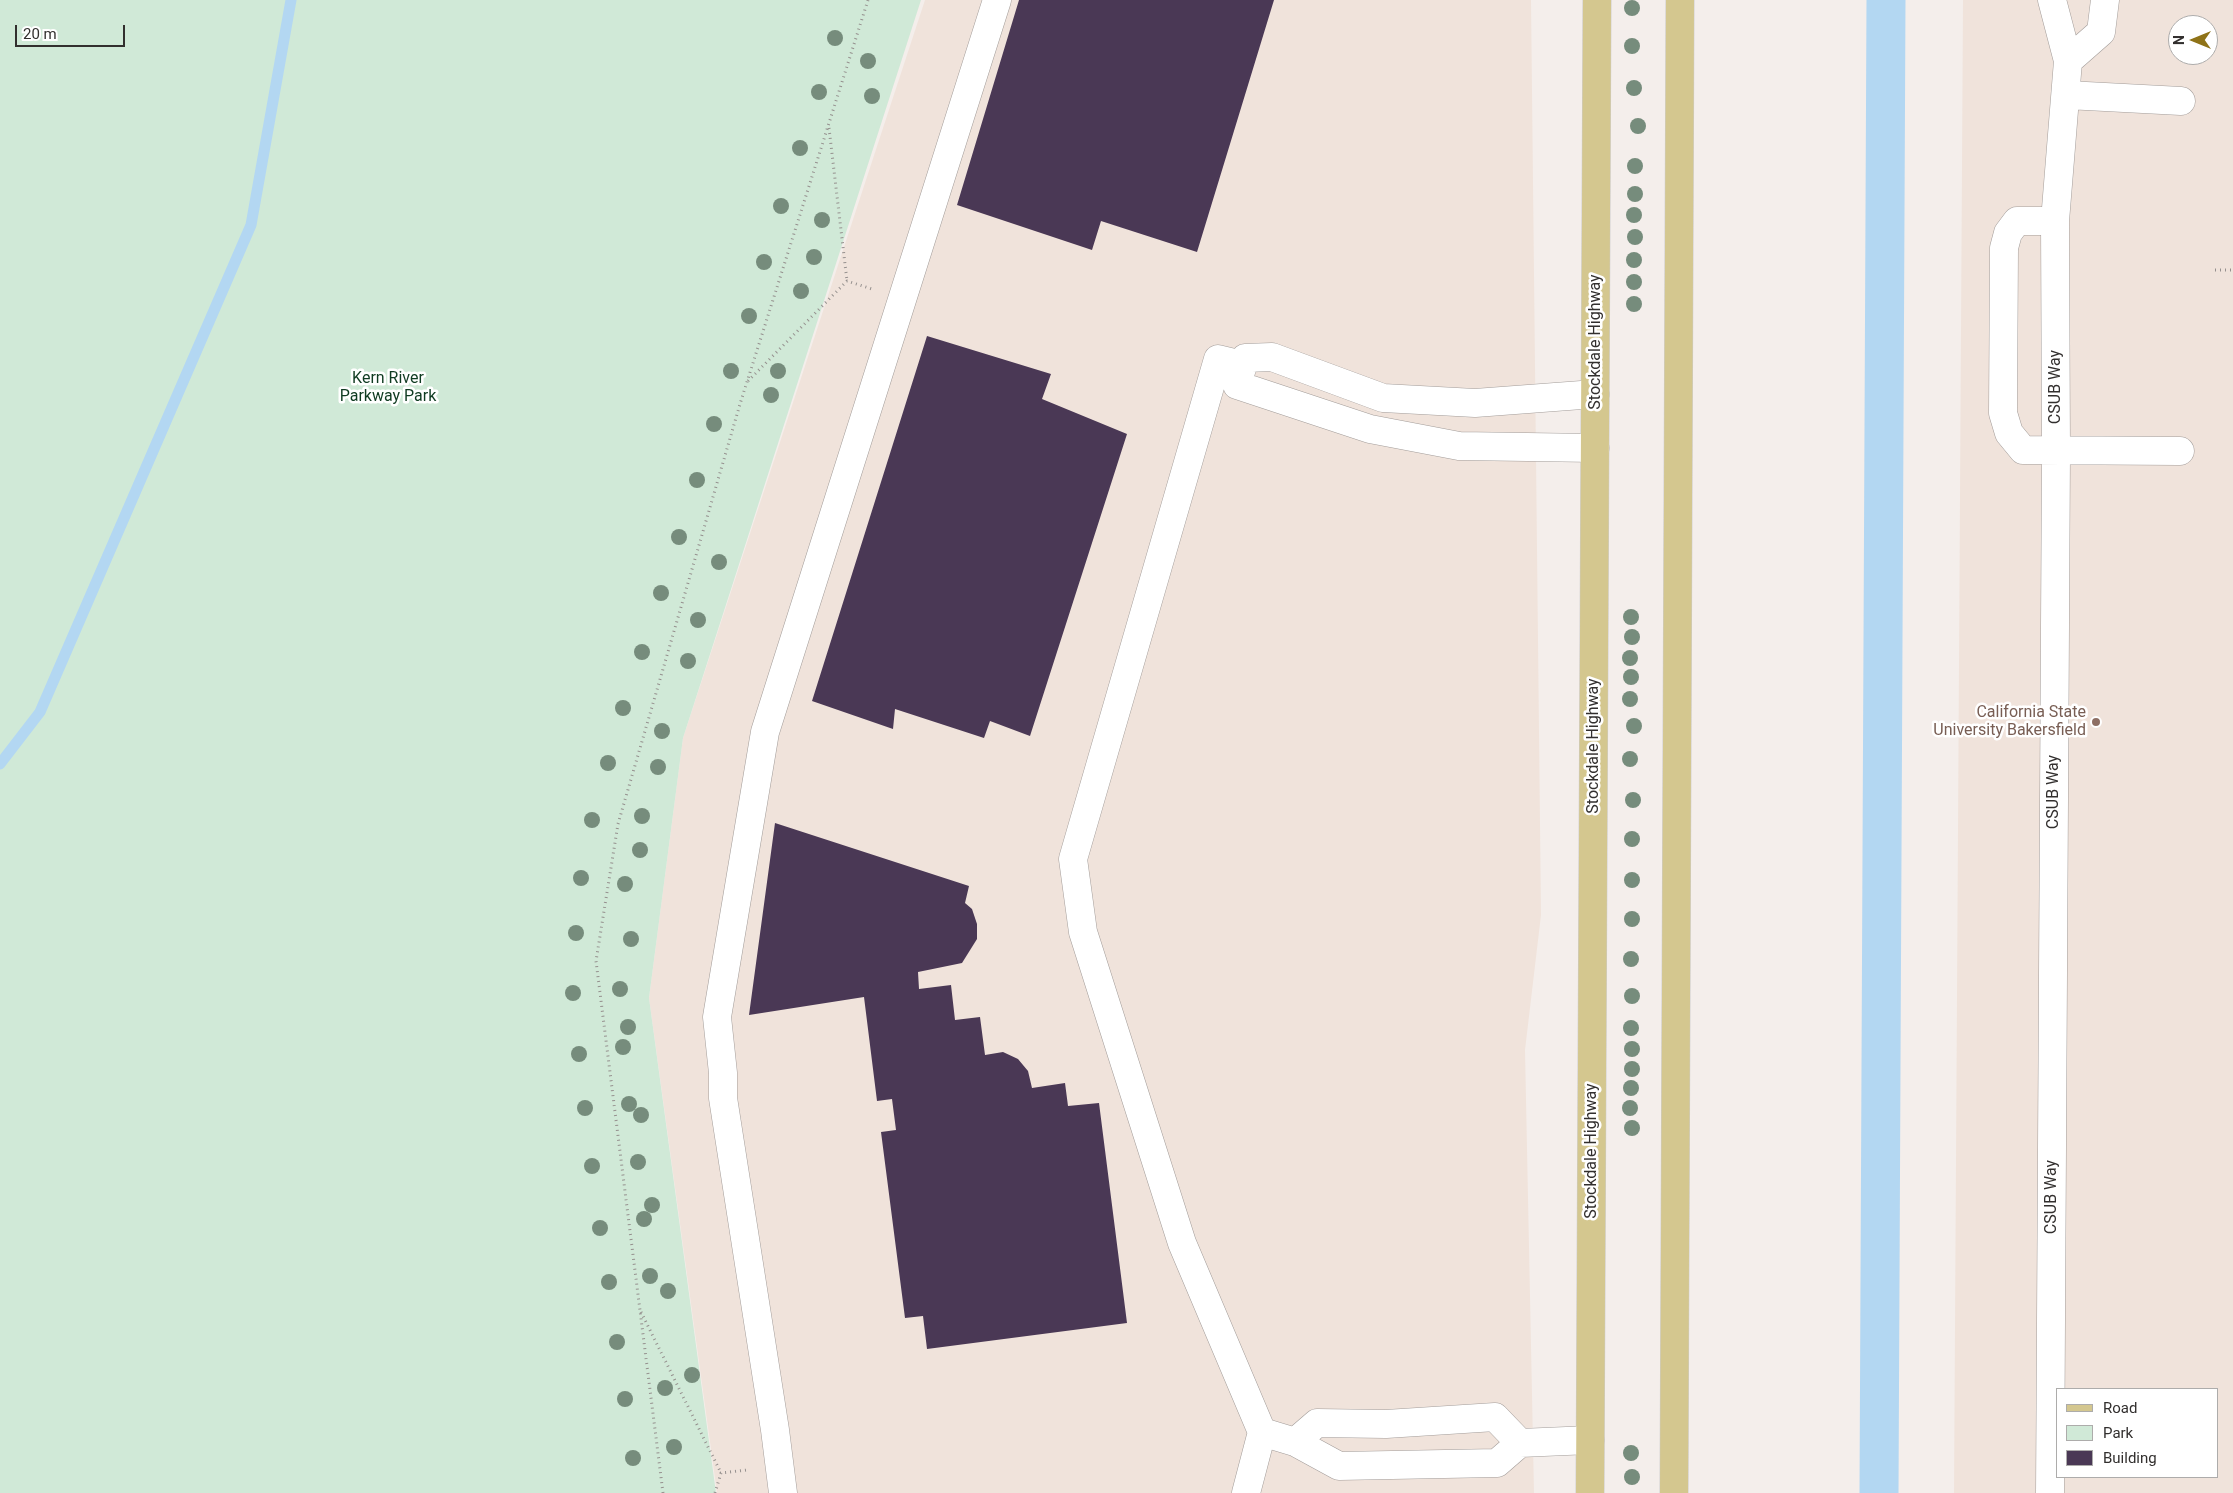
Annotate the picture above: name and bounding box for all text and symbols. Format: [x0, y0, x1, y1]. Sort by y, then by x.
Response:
scale bar [18, 15, 128, 47]
north arrow [2168, 15, 2218, 65]
text: 20 m [23, 25, 57, 43]
text: N [2171, 35, 2187, 45]
street label: Stockdale Highway [1586, 274, 1606, 410]
street label: CSUB Way [2046, 350, 2066, 424]
park label: Kern River Parkway Park [340, 369, 436, 407]
street label: Stockdale Highway [1584, 678, 1604, 814]
place label: California State University Bakersfield [1933, 703, 2086, 741]
marker: California State University Bakersfield [2090, 716, 2102, 728]
street label: CSUB Way [2044, 755, 2064, 829]
street label: Stockdale Highway [1582, 1083, 1602, 1219]
street label: CSUB Way [2042, 1160, 2062, 1234]
legend [2056, 1388, 2218, 1478]
text: Road [2103, 1399, 2137, 1417]
text: Park [2103, 1424, 2133, 1442]
text: Building [2103, 1449, 2157, 1467]

